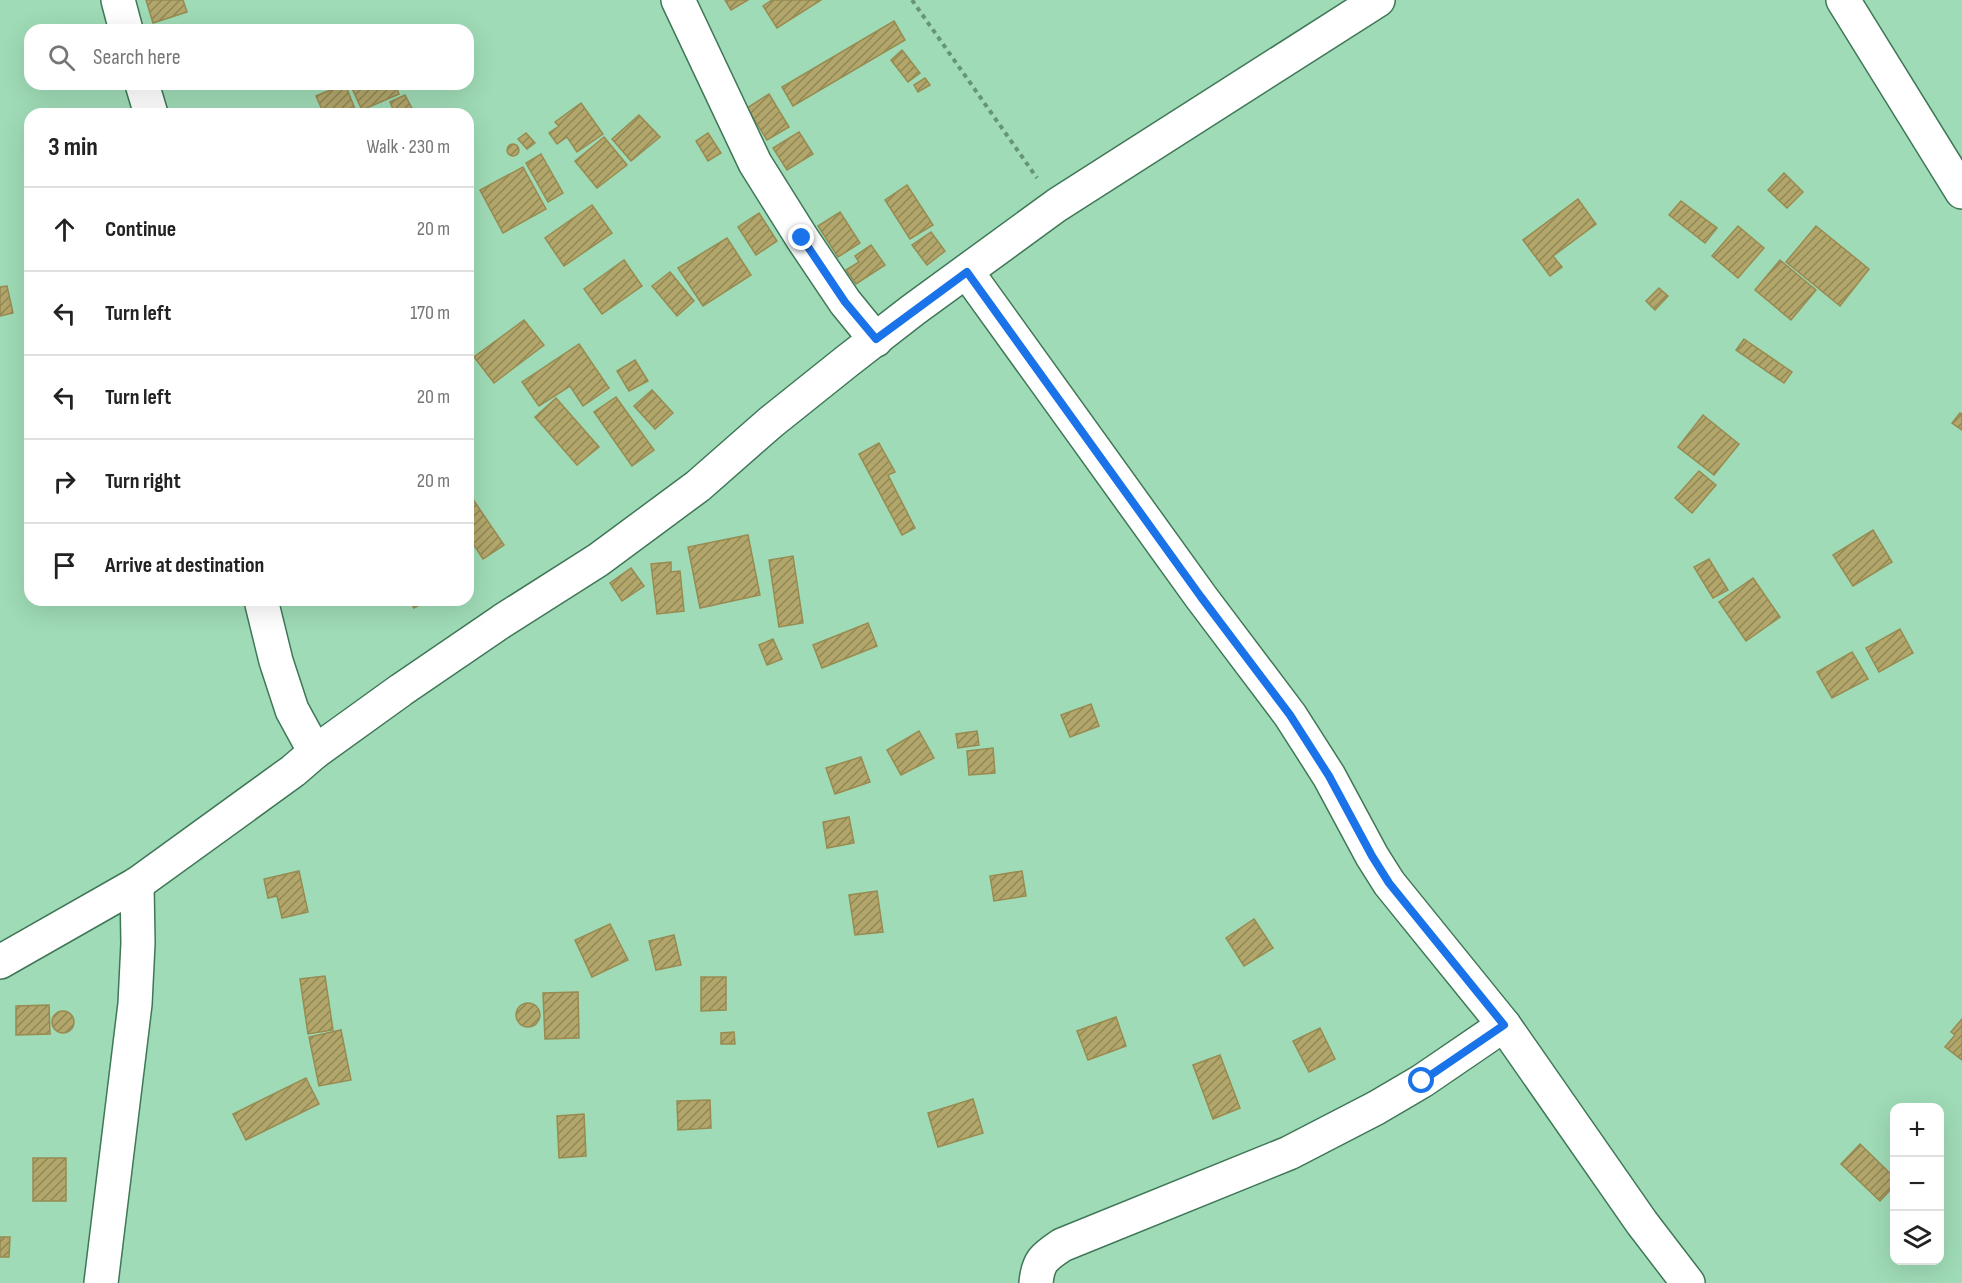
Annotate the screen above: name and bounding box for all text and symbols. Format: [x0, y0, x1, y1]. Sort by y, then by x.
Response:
search box [24, 24, 474, 90]
icon: search [45, 41, 78, 74]
text: Search here [93, 44, 180, 71]
text: 3 min [48, 132, 98, 163]
text: Walk · 230 m [367, 135, 450, 159]
icon: ahead [48, 213, 81, 246]
text: Continue [105, 216, 176, 243]
text: 20 m [417, 217, 450, 241]
route end [788, 224, 814, 250]
icon: left [48, 297, 81, 330]
text: Turn left [105, 300, 171, 327]
text: 170 m [410, 301, 450, 325]
icon: left [48, 381, 81, 414]
text: Turn left [105, 384, 171, 411]
text: 20 m [417, 385, 450, 409]
icon: right [48, 465, 81, 498]
text: Turn right [105, 468, 181, 495]
text: 20 m [417, 469, 450, 493]
icon: arrive [48, 549, 81, 582]
text: Arrive at destination [105, 552, 264, 579]
route start [1408, 1067, 1434, 1093]
map controls [1890, 1103, 1944, 1265]
button: + [1890, 1103, 1944, 1157]
button: − [1890, 1157, 1944, 1211]
button: layers [1890, 1211, 1944, 1265]

